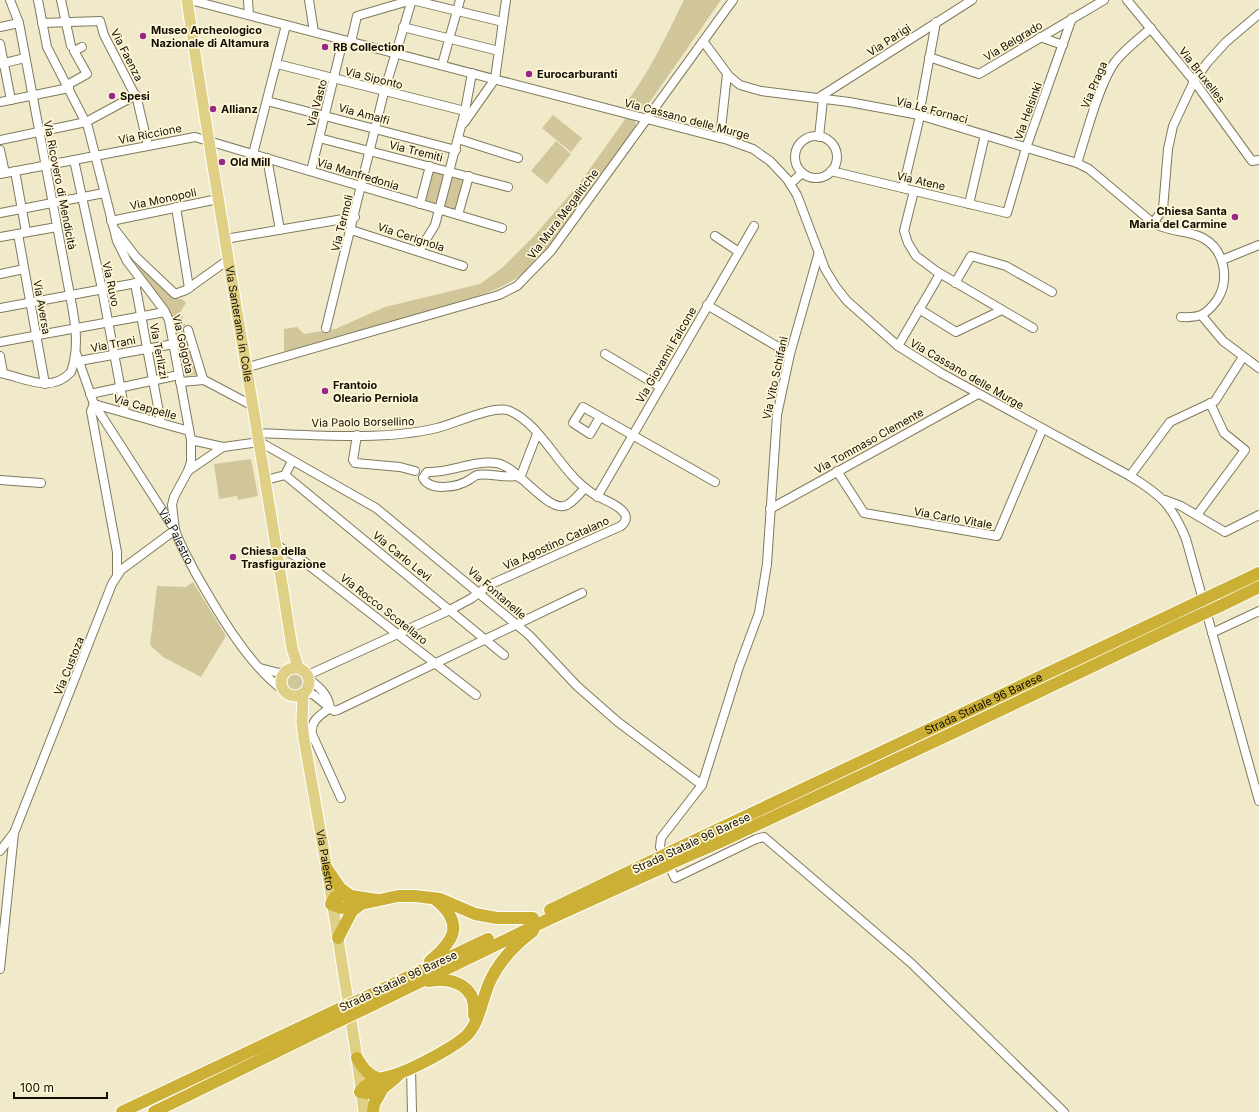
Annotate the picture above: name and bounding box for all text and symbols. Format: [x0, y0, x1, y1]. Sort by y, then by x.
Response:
street label: Via Belgrado [981, 18, 1045, 64]
street label: Via Parigi [865, 21, 913, 59]
place label: Museo Archeologico Nazionale di Altamura [151, 23, 269, 50]
street label: Via Faenza [108, 26, 146, 84]
marker: Museo Archeologico Nazionale di Altamura [138, 31, 148, 41]
place label: RB Collection [333, 40, 405, 54]
marker: RB Collection [320, 42, 330, 52]
street label: Via Bruxelles [1176, 44, 1228, 106]
street label: Via Praga [1078, 59, 1110, 111]
street label: Via Siponto [344, 64, 405, 92]
place label: Eurocarburanti [537, 67, 617, 81]
marker: Eurocarburanti [524, 69, 534, 79]
street label: Via Vasto [304, 77, 330, 128]
street label: Via Helsinki [1011, 80, 1045, 142]
place label: Spesi [120, 89, 150, 103]
marker: Spesi [107, 91, 117, 101]
street label: Via Le Fornaci [895, 94, 969, 126]
street label: Via Cassano delle Murge [623, 96, 751, 142]
street label: Via Amalfi [337, 100, 391, 128]
place label: Allianz [221, 102, 258, 116]
marker: Allianz [208, 104, 218, 114]
street label: Via Ricovero di Mendicità [41, 119, 79, 251]
street label: Via Riccione [117, 121, 183, 147]
street label: Via Tremiti [388, 138, 444, 164]
place label: Old Mill [230, 155, 270, 169]
street label: Via Manfredonia [315, 155, 401, 193]
marker: Old Mill [217, 157, 227, 167]
street label: Via Mura Megalitiche [524, 166, 602, 262]
street label: Via Atene [895, 169, 947, 193]
street label: Via Monopoli [128, 185, 198, 213]
street label: Via Termoli [328, 193, 356, 253]
place label: Chiesa Santa Maria del Carmine [1129, 204, 1227, 231]
marker: Chiesa Santa Maria del Carmine [1230, 212, 1240, 222]
street label: Via Cerignola [376, 220, 446, 254]
street label: Via Ruvo [99, 260, 123, 308]
street label: Via Santeramo in Colle [222, 265, 256, 383]
street label: Via Aversa [30, 279, 54, 335]
street label: Via Giovanni Falcone [633, 304, 699, 406]
street label: Via Golgota [169, 313, 197, 375]
street label: Via Terlizzi [147, 322, 171, 380]
street label: Via Trani [89, 333, 137, 355]
street label: Via Vito Schifani [759, 335, 791, 421]
street label: Via Cassano delle Murge [908, 336, 1026, 412]
place label: Frantoio Oleario Perniola [333, 378, 419, 405]
marker: Frantoio Oleario Perniola [320, 386, 330, 396]
street label: Via Cappelle [112, 391, 178, 423]
street label: Via Tommaso Clemente [812, 405, 926, 477]
street label: Via Paolo Borsellino [311, 414, 415, 430]
street label: Via Carlo Vitale [913, 504, 993, 532]
street label: Via Palestro [156, 505, 197, 567]
street label: Via Agostino Catalano [501, 513, 612, 573]
street label: Via Carlo Levi [370, 528, 434, 584]
place label: Chiesa della Trasfigurazione [241, 544, 326, 571]
marker: Chiesa della Trasfigurazione [228, 552, 238, 562]
street label: Via Fontanelle [465, 564, 529, 622]
street label: Via Rocco Scotellaro [337, 570, 431, 648]
street label: Via Custoza [51, 635, 87, 697]
street label: Strada Statale 96 Barese [922, 670, 1045, 738]
street label: Strada Statale 96 Barese [630, 809, 752, 877]
street label: Via Palestro [313, 828, 337, 892]
street label: Strada Statale 96 Barese [337, 947, 459, 1015]
scale bar [14, 1074, 107, 1100]
text: 100 m [20, 1080, 54, 1095]

